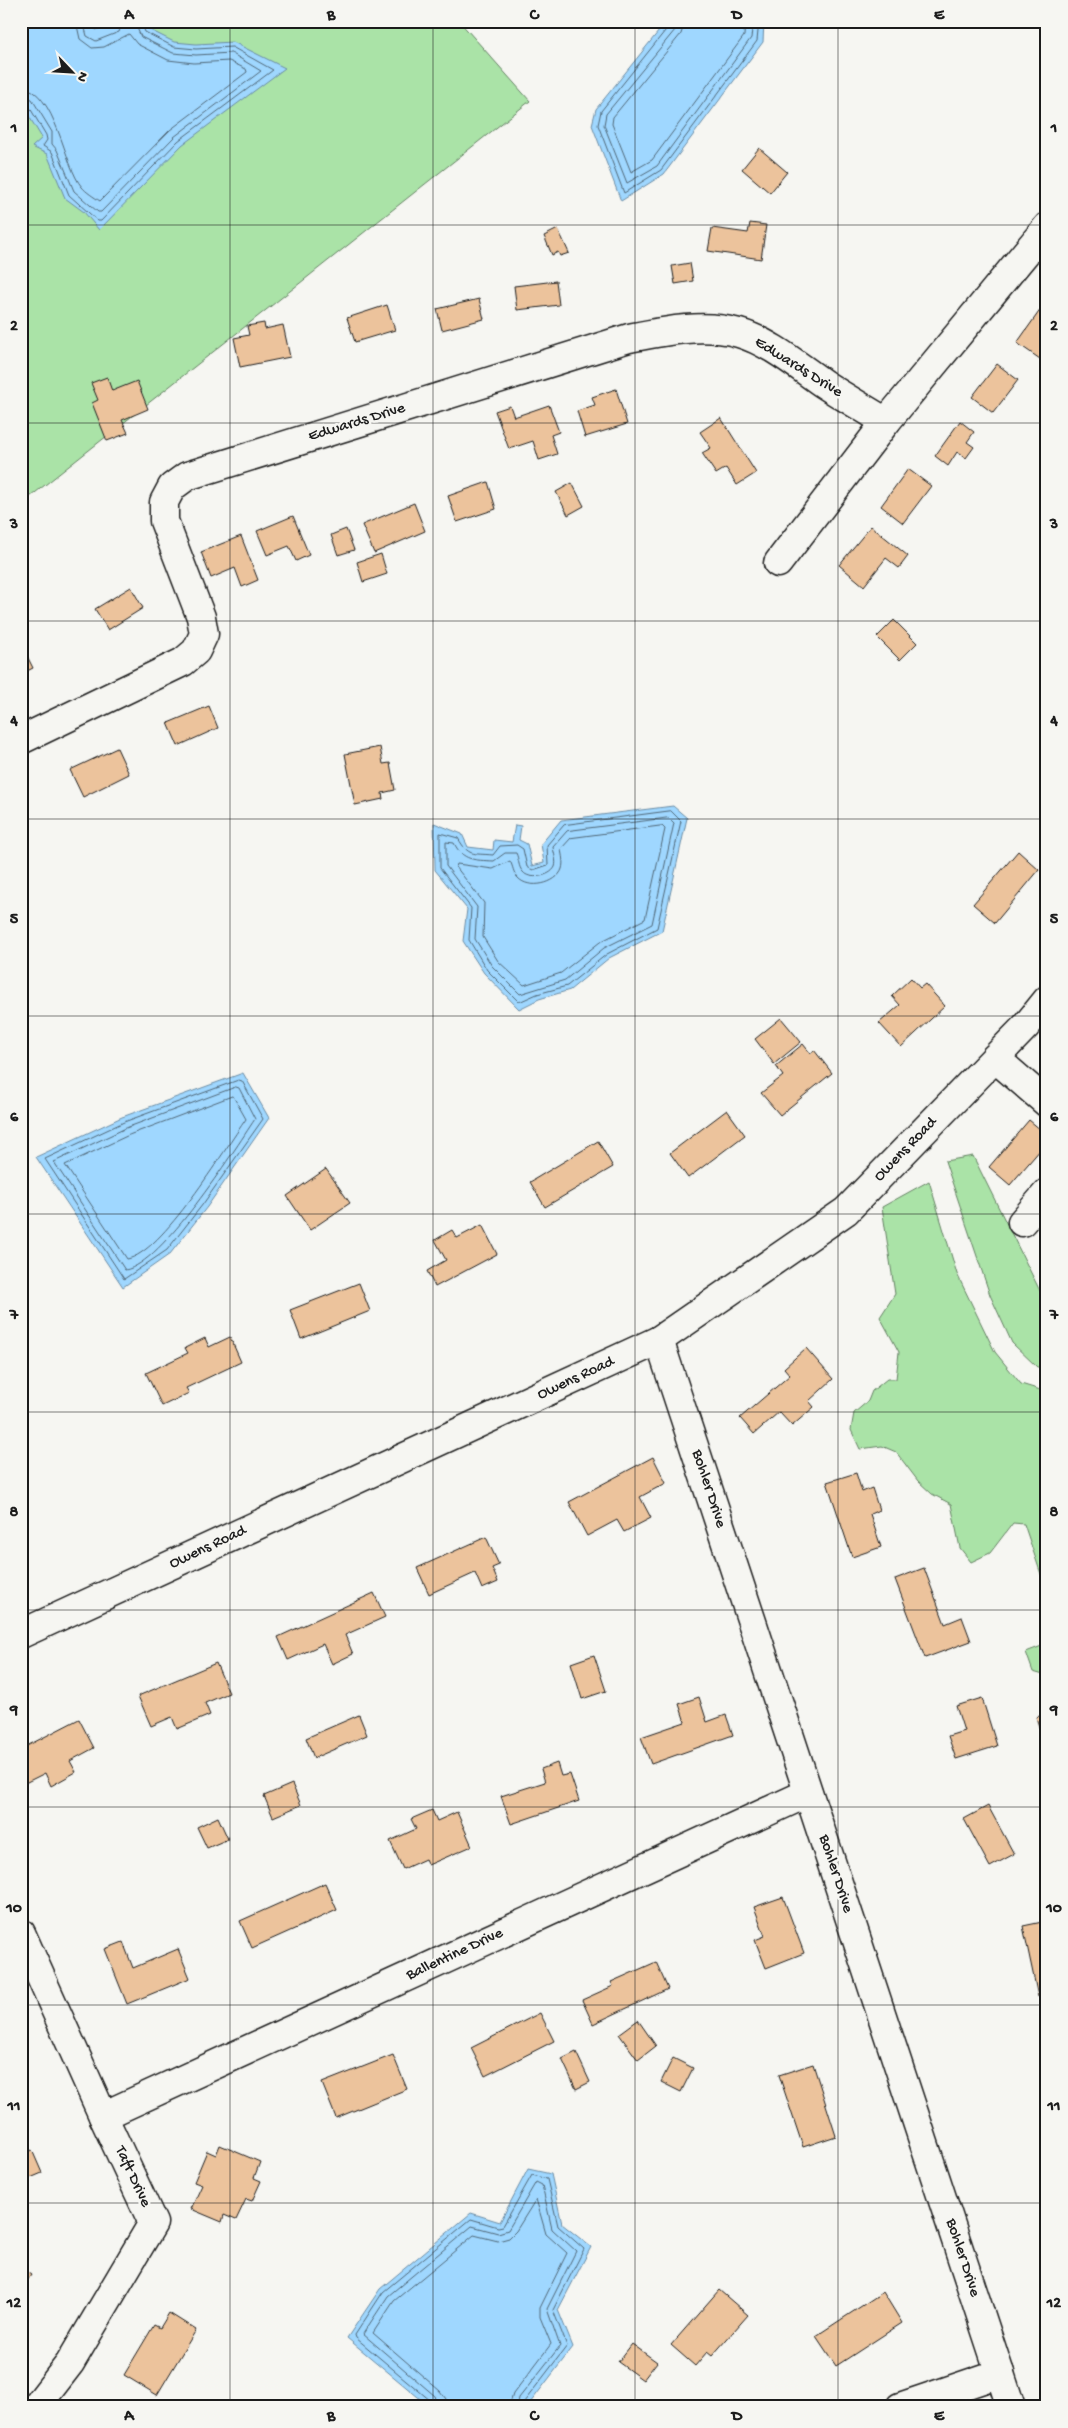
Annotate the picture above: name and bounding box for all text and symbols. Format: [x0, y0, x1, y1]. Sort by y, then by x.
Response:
text: A [123, 7, 135, 26]
text: B [326, 7, 336, 26]
text: C [529, 7, 540, 26]
text: D [730, 7, 743, 26]
text: E [934, 7, 945, 26]
north arrow [48, 48, 98, 98]
text: N [72, 69, 91, 84]
text: 1 [10, 120, 17, 139]
text: 1 [1050, 120, 1057, 139]
text: 2 [10, 318, 18, 337]
text: 2 [1050, 318, 1058, 337]
street label: Edwards Drive [750, 333, 846, 403]
street label: Edwards Drive [306, 399, 408, 447]
text: 3 [9, 516, 18, 535]
text: 3 [1049, 516, 1058, 535]
text: 4 [9, 713, 18, 732]
text: 4 [1049, 713, 1058, 732]
text: 5 [10, 911, 19, 930]
text: 5 [1050, 911, 1059, 930]
text: 6 [10, 1109, 19, 1128]
text: 6 [1050, 1109, 1059, 1128]
street label: Owens Road [871, 1113, 943, 1186]
text: 7 [9, 1307, 19, 1326]
text: 7 [1049, 1307, 1059, 1326]
street label: Owens Road [535, 1352, 619, 1405]
street label: Bohler Drive [686, 1447, 730, 1531]
text: 8 [10, 1504, 19, 1523]
text: 8 [1050, 1504, 1059, 1523]
street label: Owens Road [167, 1521, 251, 1574]
text: 9 [9, 1702, 18, 1721]
text: 9 [1049, 1702, 1058, 1721]
street label: Bohler Drive [813, 1832, 857, 1916]
text: 10 [5, 1900, 22, 1919]
text: 10 [1045, 1900, 1062, 1919]
street label: Ballentine Drive [403, 1924, 507, 1986]
text: 11 [7, 2098, 20, 2117]
text: 11 [1047, 2098, 1060, 2117]
street label: Taft Drive [109, 2143, 155, 2211]
street label: Bohler Drive [940, 2216, 984, 2300]
text: 12 [6, 2295, 21, 2314]
text: 12 [1046, 2295, 1061, 2314]
text: A [123, 2408, 135, 2427]
text: B [326, 2408, 336, 2427]
text: C [529, 2408, 540, 2427]
text: D [730, 2408, 743, 2427]
text: E [934, 2408, 945, 2427]

